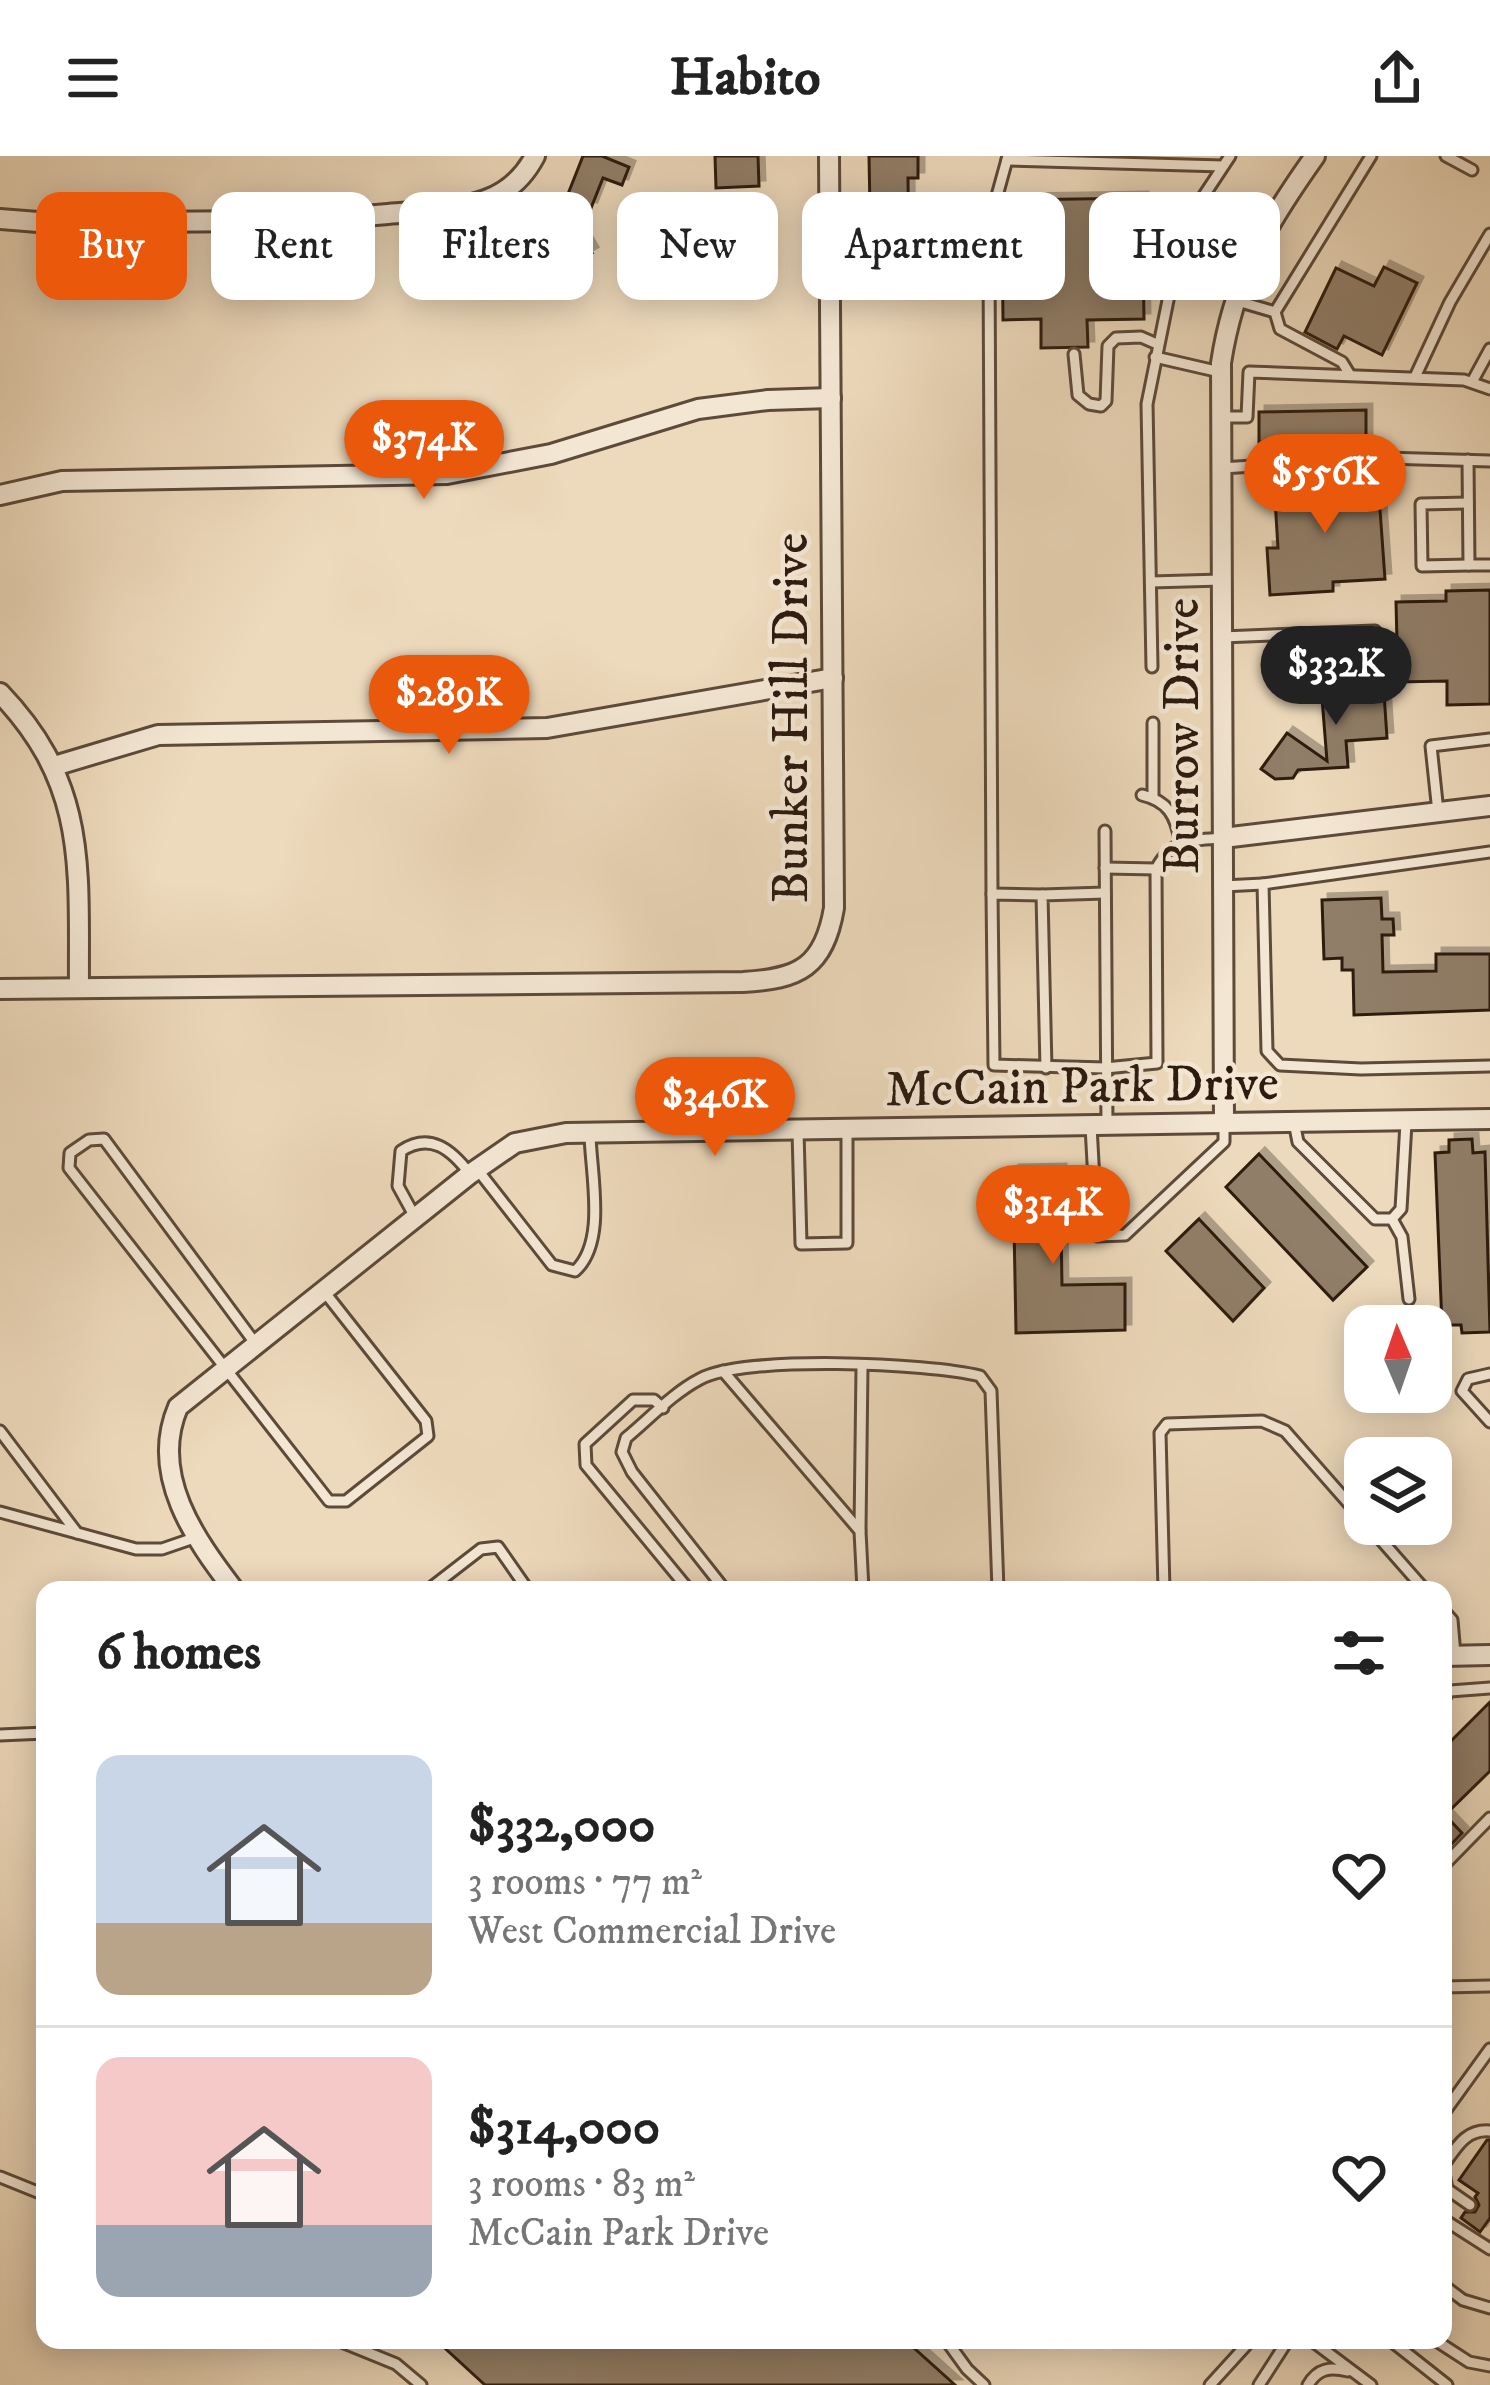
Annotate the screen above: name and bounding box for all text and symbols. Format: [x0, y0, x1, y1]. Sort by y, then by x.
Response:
icon: menu [60, 45, 126, 111]
text: Habito [670, 45, 820, 112]
icon: share [1364, 45, 1430, 111]
chip: Buy [36, 192, 187, 300]
chip: Rent [211, 192, 375, 300]
chip: Filters [399, 192, 593, 300]
chip: New [617, 192, 778, 300]
chip: Apartment [802, 192, 1065, 300]
chip: House [1089, 192, 1280, 300]
pin: $374K [340, 400, 508, 502]
text: $374K [371, 414, 477, 463]
pin: $556K [1241, 434, 1409, 536]
text: $556K [1271, 448, 1379, 497]
street label: Bunker Hill Drive [760, 533, 824, 903]
street label: Burrow Drive [1151, 598, 1215, 874]
pin: $332K [1252, 626, 1420, 728]
text: $332K [1288, 640, 1384, 689]
pin: $289K [365, 655, 533, 757]
text: $289K [396, 669, 502, 718]
street label: McCain Park Drive [885, 1052, 1280, 1122]
pin: $346K [631, 1057, 799, 1159]
text: $346K [662, 1071, 768, 1120]
pin: $314K [969, 1165, 1137, 1267]
text: $314K [1003, 1179, 1103, 1228]
north arrow [1344, 1305, 1452, 1413]
map controls [1344, 1305, 1452, 1545]
button: layers [1344, 1437, 1452, 1545]
icon: filters [1326, 1620, 1392, 1686]
text: 6 homes [96, 1621, 261, 1685]
text: $332,000 [468, 1794, 656, 1858]
icon: home [192, 1803, 336, 1947]
icon: heart [1326, 1842, 1392, 1908]
text: 3 rooms · 77 m² [468, 1858, 702, 1907]
text: West Commercial Drive [468, 1907, 836, 1956]
text: $314,000 [468, 2096, 660, 2160]
icon: home [192, 2105, 336, 2249]
icon: heart [1326, 2144, 1392, 2210]
text: 3 rooms · 83 m² [468, 2160, 695, 2209]
text: McCain Park Drive [468, 2209, 769, 2258]

